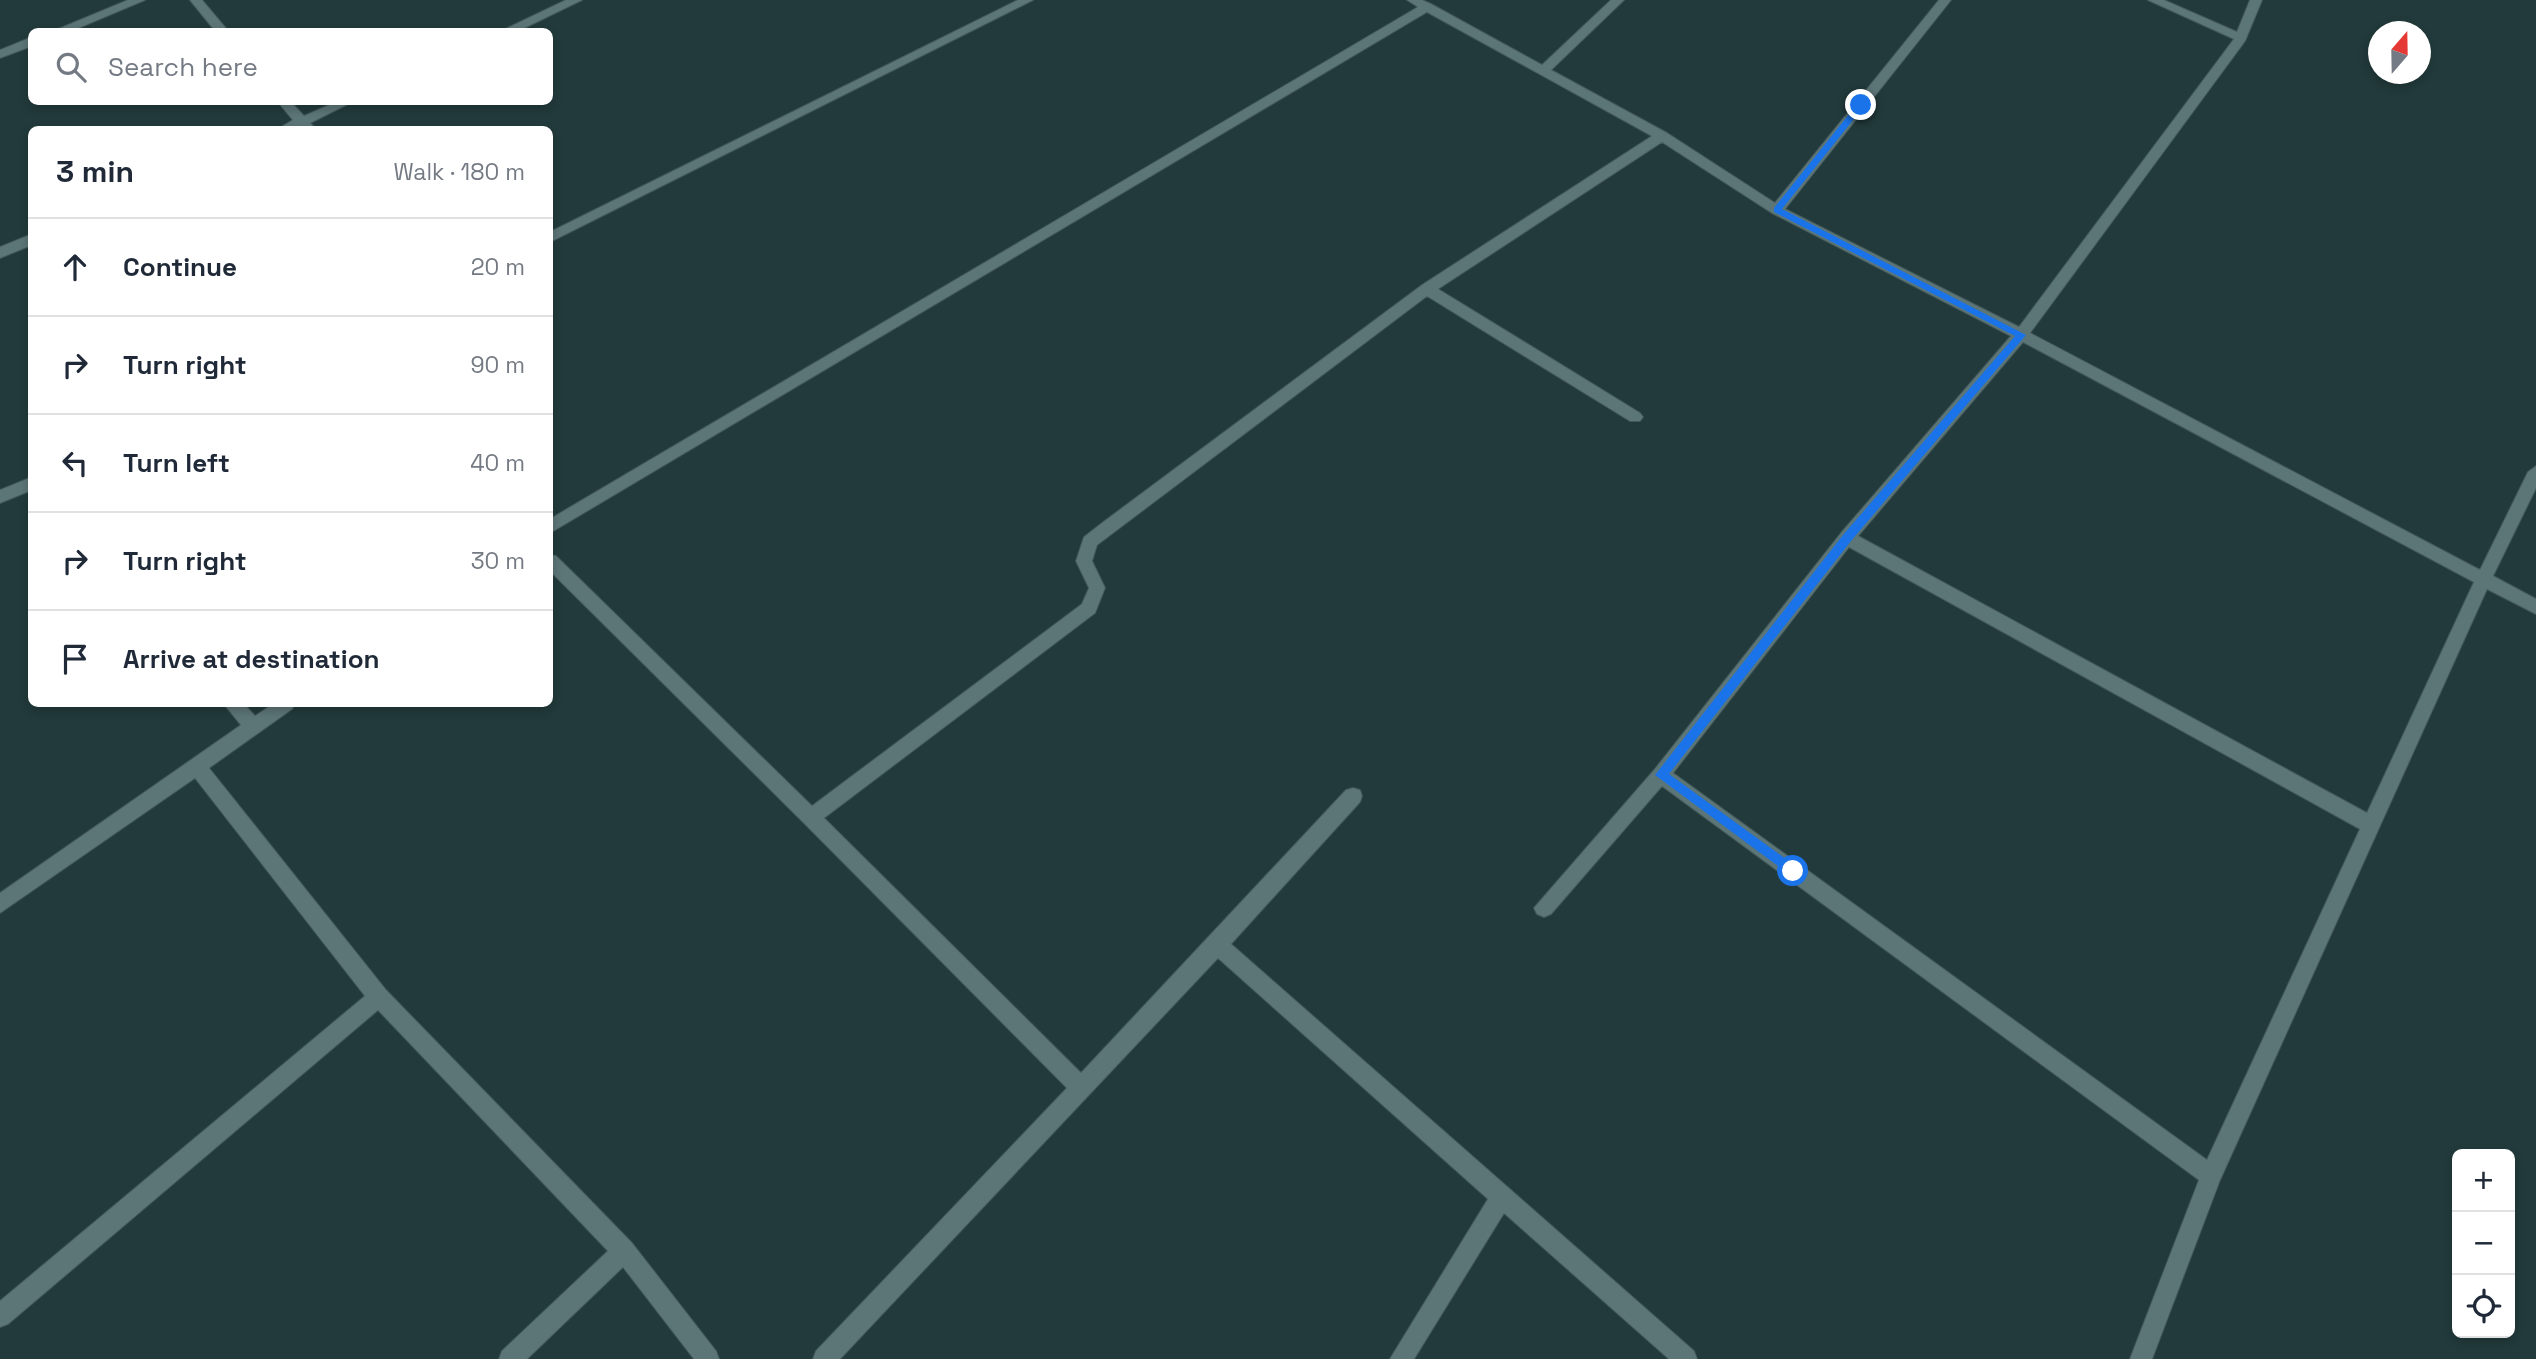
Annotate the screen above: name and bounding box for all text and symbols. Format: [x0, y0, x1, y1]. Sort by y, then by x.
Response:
north arrow [2368, 21, 2431, 84]
search box [28, 28, 553, 105]
icon: search [52, 48, 90, 86]
text: Search here [108, 50, 258, 84]
route end [1845, 89, 1876, 120]
text: 3 min [56, 152, 134, 191]
text: Walk · 180 m [393, 157, 525, 187]
icon: ahead [56, 248, 94, 286]
text: Continue [123, 250, 237, 284]
text: 20 m [471, 252, 525, 282]
icon: right [56, 346, 94, 384]
text: Turn right [123, 348, 247, 382]
text: 90 m [470, 350, 525, 380]
icon: left [56, 444, 94, 482]
text: Turn left [123, 446, 230, 480]
text: 40 m [470, 448, 525, 478]
icon: right [56, 542, 94, 580]
text: Turn right [123, 544, 247, 578]
text: 30 m [471, 546, 525, 576]
icon: arrive [56, 640, 94, 678]
text: Arrive at destination [123, 642, 380, 676]
route start [1777, 855, 1808, 886]
map controls [2452, 1149, 2515, 1338]
button: + [2452, 1149, 2515, 1212]
button: − [2452, 1212, 2515, 1275]
button: locate [2452, 1275, 2515, 1338]

